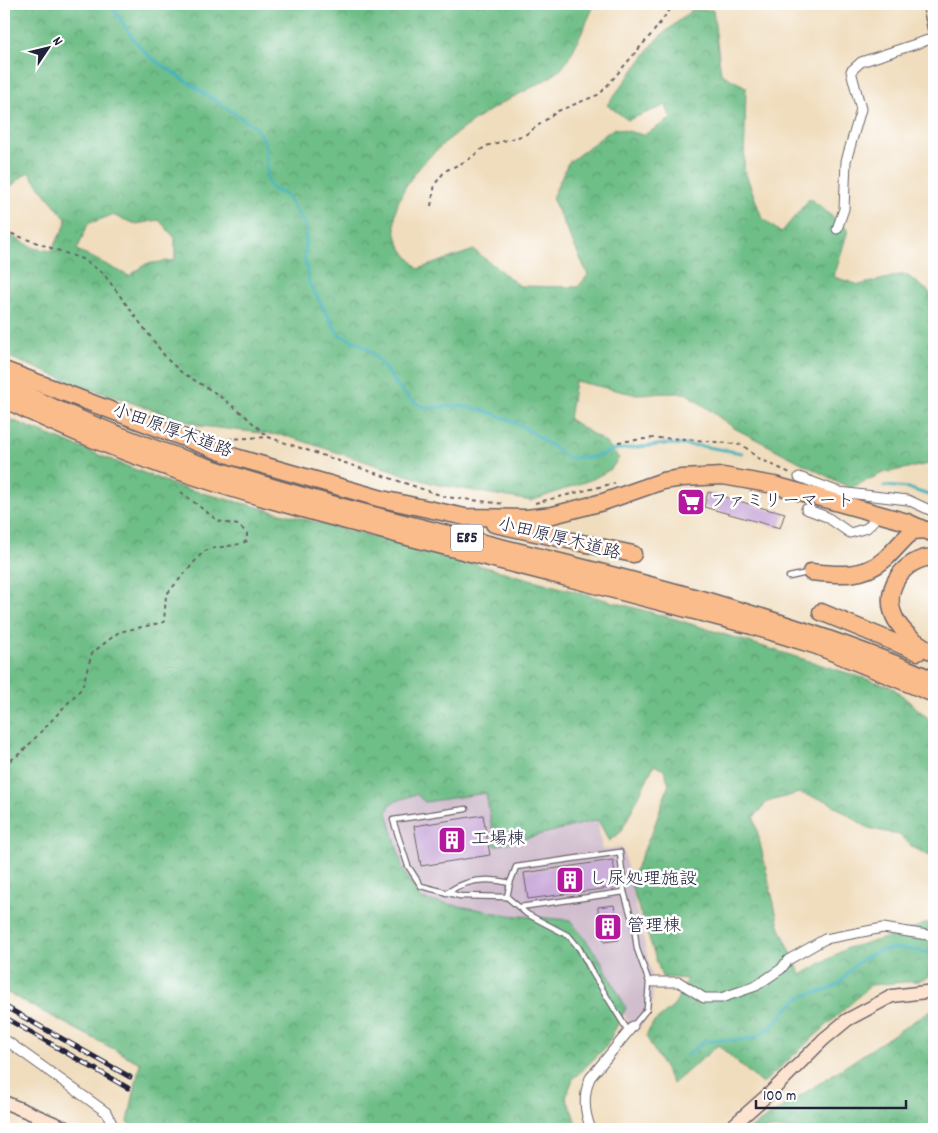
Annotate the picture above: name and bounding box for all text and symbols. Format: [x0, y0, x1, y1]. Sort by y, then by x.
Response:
north arrow [22, 22, 72, 72]
text: N [47, 33, 67, 50]
street label: 小田原厚木道路 [109, 399, 235, 465]
supermarket icon: ファミリーマート [676, 487, 706, 517]
place label: ファミリーマート [710, 490, 854, 515]
street label: 小田原厚木道路 [495, 513, 623, 567]
road number: E85 [451, 524, 483, 552]
building icon: 工場棟 [437, 825, 467, 855]
place label: 工場棟 [471, 828, 525, 853]
building icon: し尿処理施設 [555, 865, 585, 895]
place label: し尿処理施設 [589, 868, 697, 893]
building icon: 管理棟 [593, 912, 623, 942]
place label: 管理棟 [627, 915, 681, 940]
scale bar [756, 1078, 906, 1110]
text: 100 m [763, 1086, 796, 1108]

